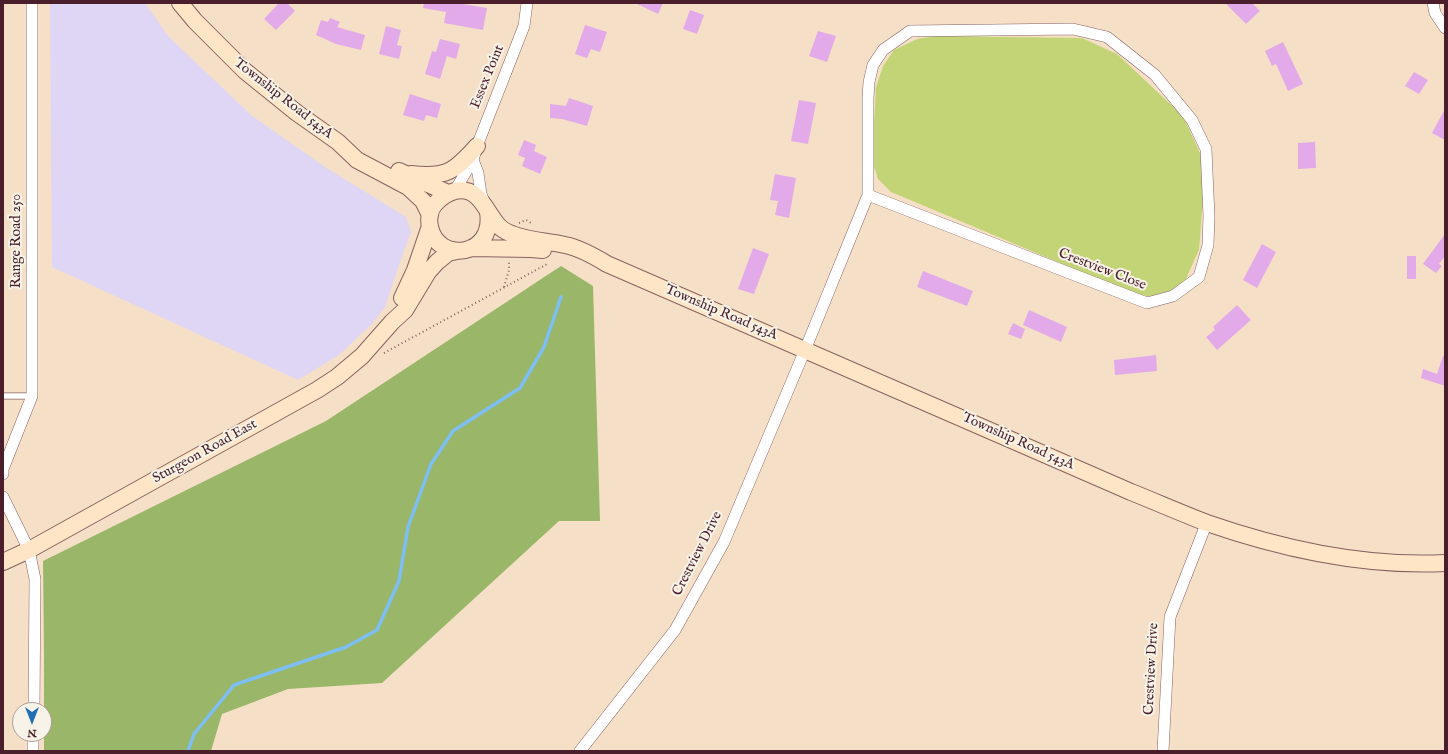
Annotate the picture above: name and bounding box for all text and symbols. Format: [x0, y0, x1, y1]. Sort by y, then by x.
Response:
street label: Essex Point [468, 43, 508, 111]
street label: Township Road 543A [230, 55, 336, 143]
street label: Range Road 250 [9, 194, 25, 288]
street label: Crestview Close [1056, 246, 1148, 294]
street label: Township Road 543A [662, 282, 780, 344]
street label: Township Road 543A [959, 410, 1077, 474]
street label: Sturgeon Road East [150, 416, 260, 488]
street label: Crestview Drive [670, 509, 726, 599]
street label: Crestview Drive [1141, 622, 1163, 716]
north arrow [12, 702, 52, 742]
text: N [27, 726, 37, 740]

